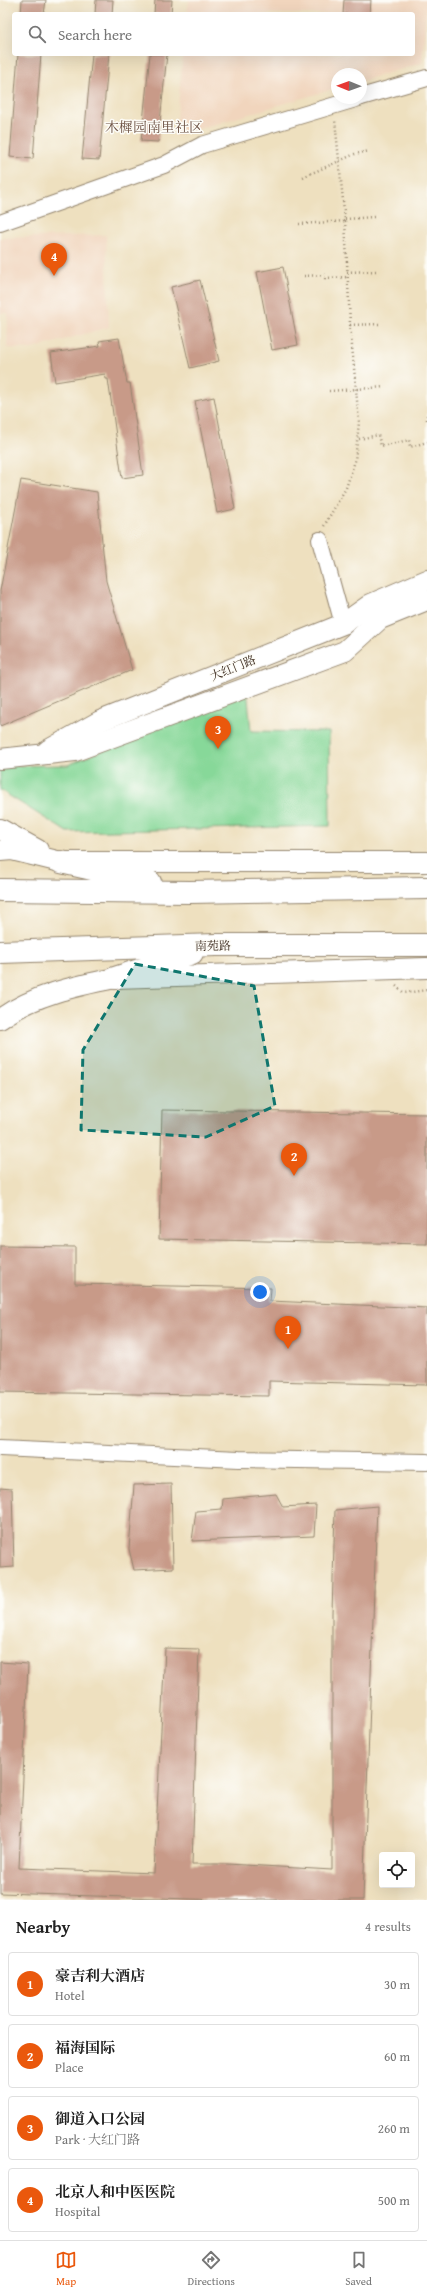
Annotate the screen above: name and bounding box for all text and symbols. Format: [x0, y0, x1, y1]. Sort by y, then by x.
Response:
search box [12, 12, 415, 56]
icon: search [26, 23, 48, 45]
text: Search here [58, 24, 132, 45]
north arrow [331, 68, 367, 104]
district label: 木樨园南里社区 [105, 117, 203, 137]
pin: 4 [41, 243, 67, 276]
street label: 大红门路 [207, 651, 258, 684]
pin: 3 [205, 716, 231, 749]
street label: 南苑路 [195, 937, 231, 954]
pin: 2 [281, 1143, 307, 1176]
your location [250, 1282, 270, 1302]
pin: 1 [275, 1316, 301, 1349]
map controls [379, 1852, 415, 1888]
button: locate [379, 1852, 415, 1888]
text: Nearby [16, 1914, 70, 1939]
text: 4 results [365, 1917, 411, 1936]
text: 豪吉利大酒店 [55, 1965, 145, 1986]
text: 1 [27, 1975, 33, 1994]
text: 30 m [384, 1975, 410, 1994]
text: Hotel [55, 1986, 85, 2005]
text: 福海国际 [55, 2037, 115, 2058]
text: 2 [27, 2047, 33, 2066]
text: 60 m [384, 2047, 410, 2066]
text: Place [55, 2058, 84, 2077]
text: 御道入口公园 [55, 2108, 145, 2129]
text: 3 [27, 2119, 33, 2138]
text: 260 m [378, 2119, 410, 2138]
text: Park · 大红门路 [55, 2130, 140, 2149]
text: 北京人和中医医院 [55, 2181, 175, 2202]
text: 4 [27, 2191, 33, 2210]
text: 500 m [378, 2191, 410, 2210]
text: Hospital [55, 2202, 100, 2221]
tab: Map [55, 2249, 77, 2289]
tab: Directions [188, 2249, 235, 2289]
tab: Saved [345, 2249, 372, 2289]

